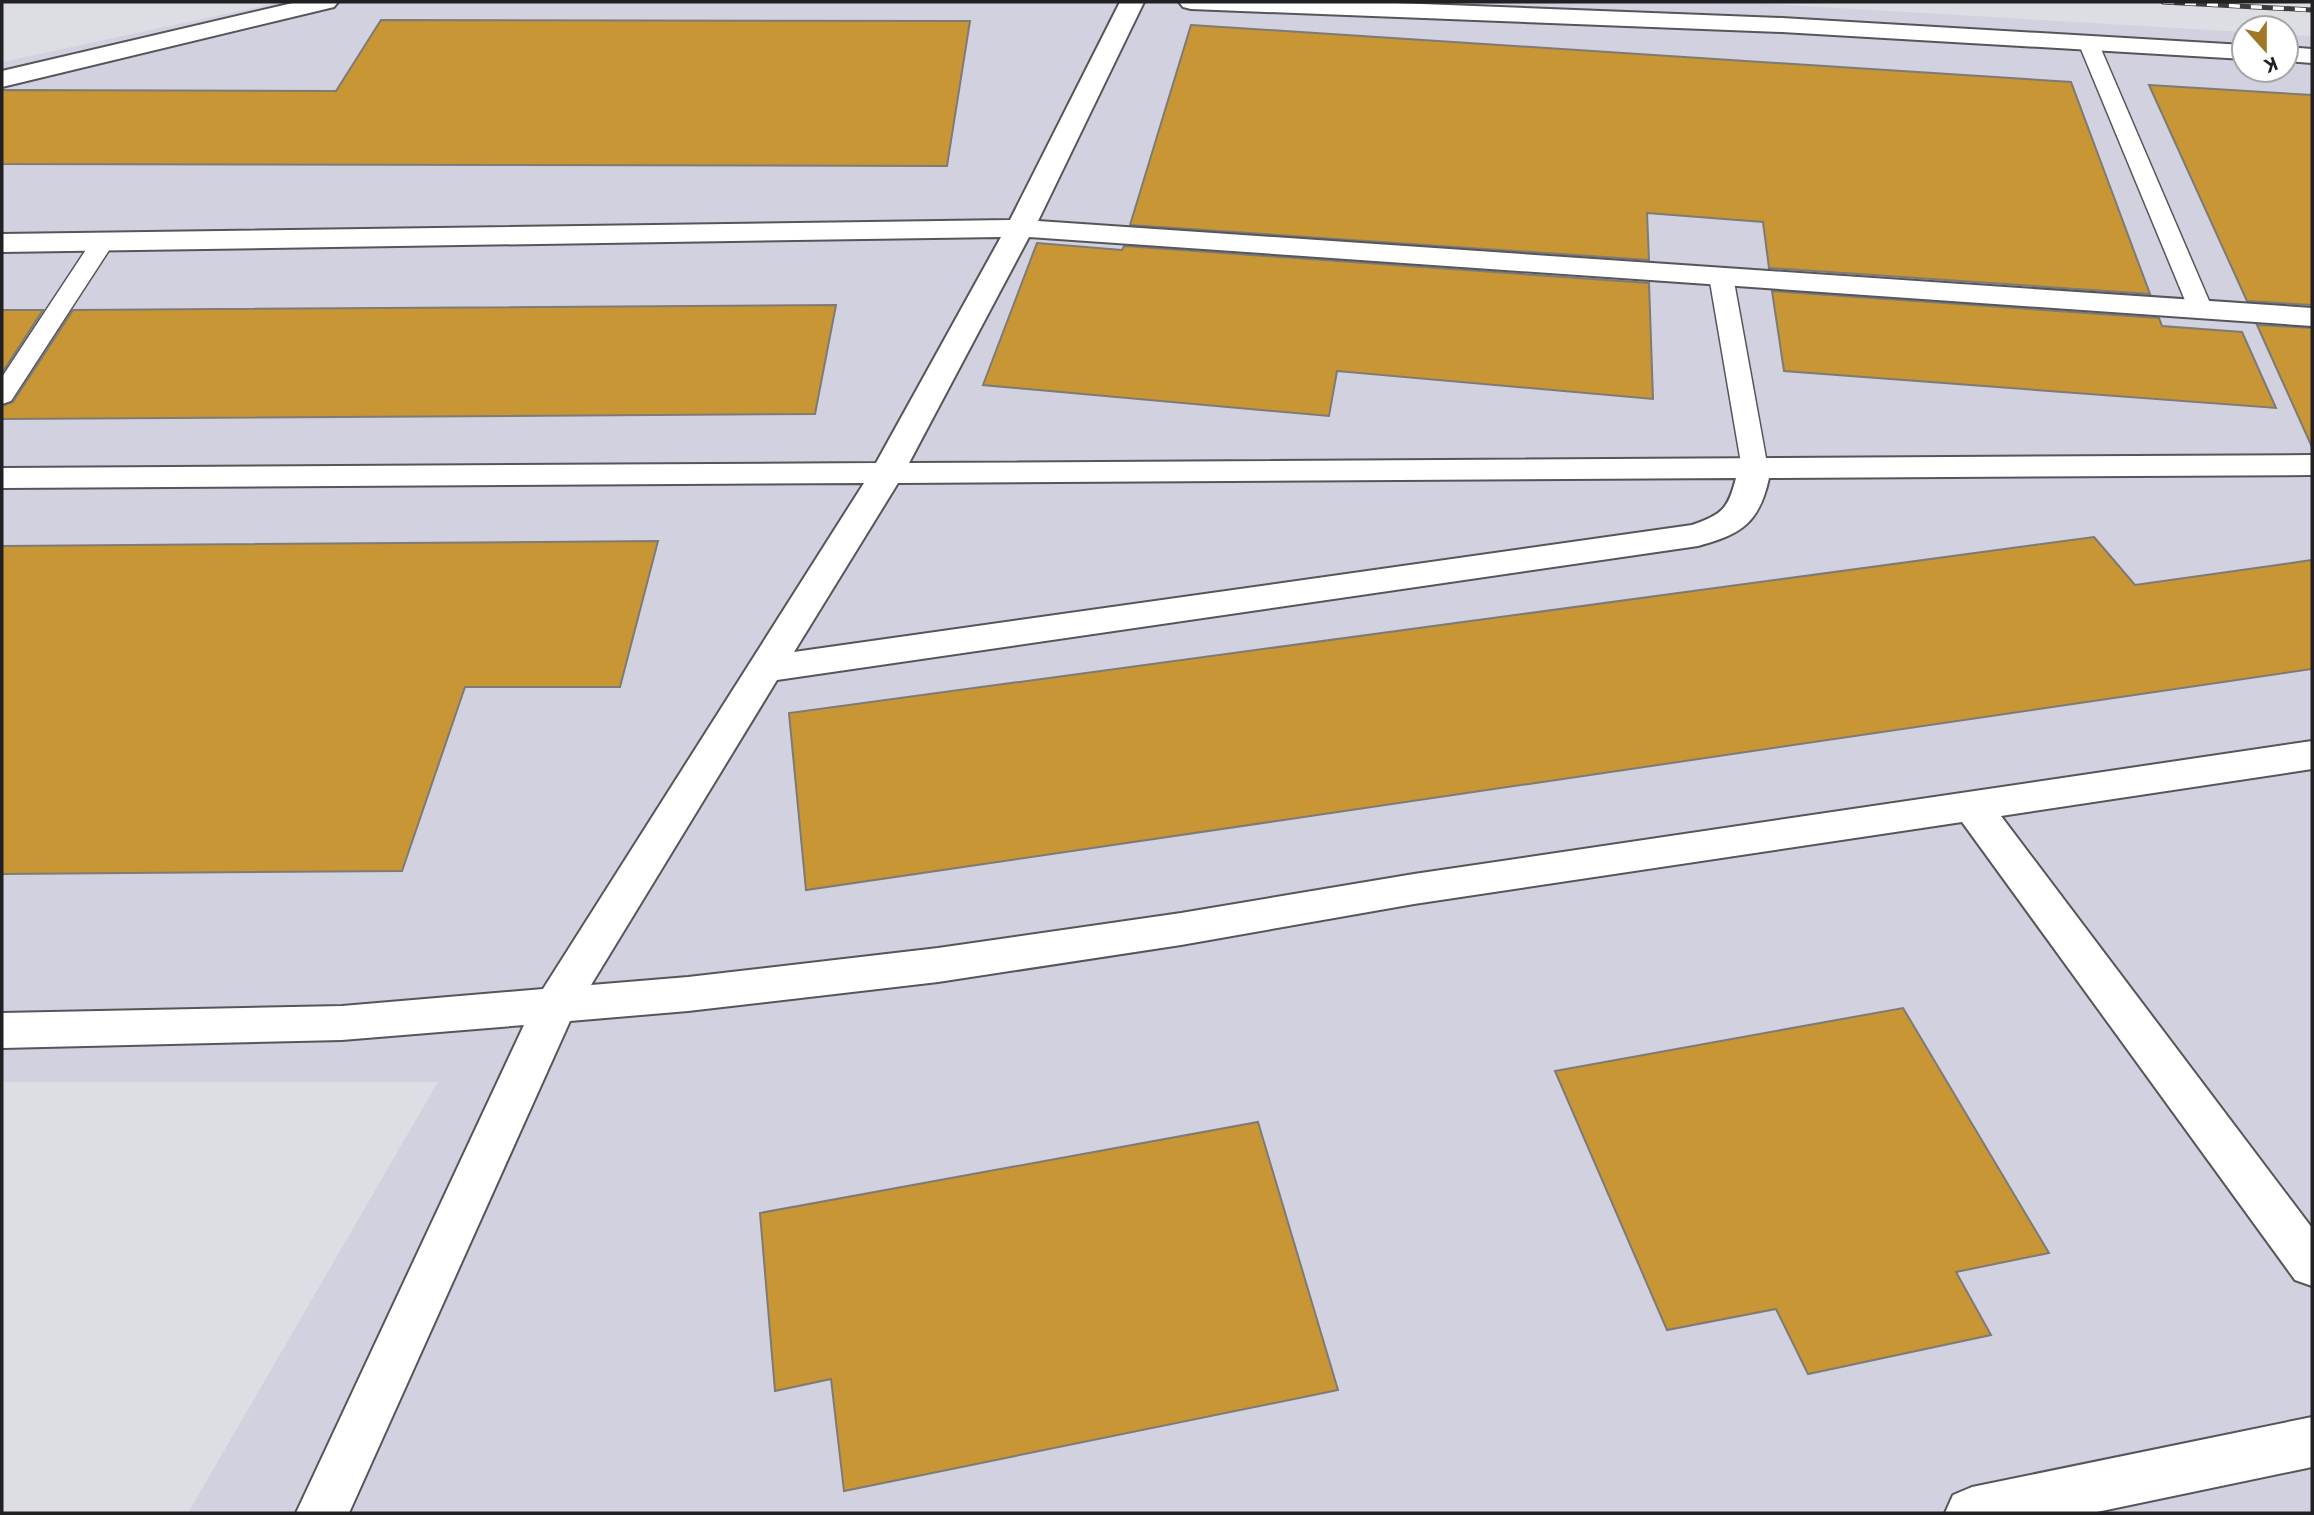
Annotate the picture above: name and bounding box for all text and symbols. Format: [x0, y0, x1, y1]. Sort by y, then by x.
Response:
north arrow [2230, 14, 2300, 84]
text: K [2260, 52, 2281, 78]

